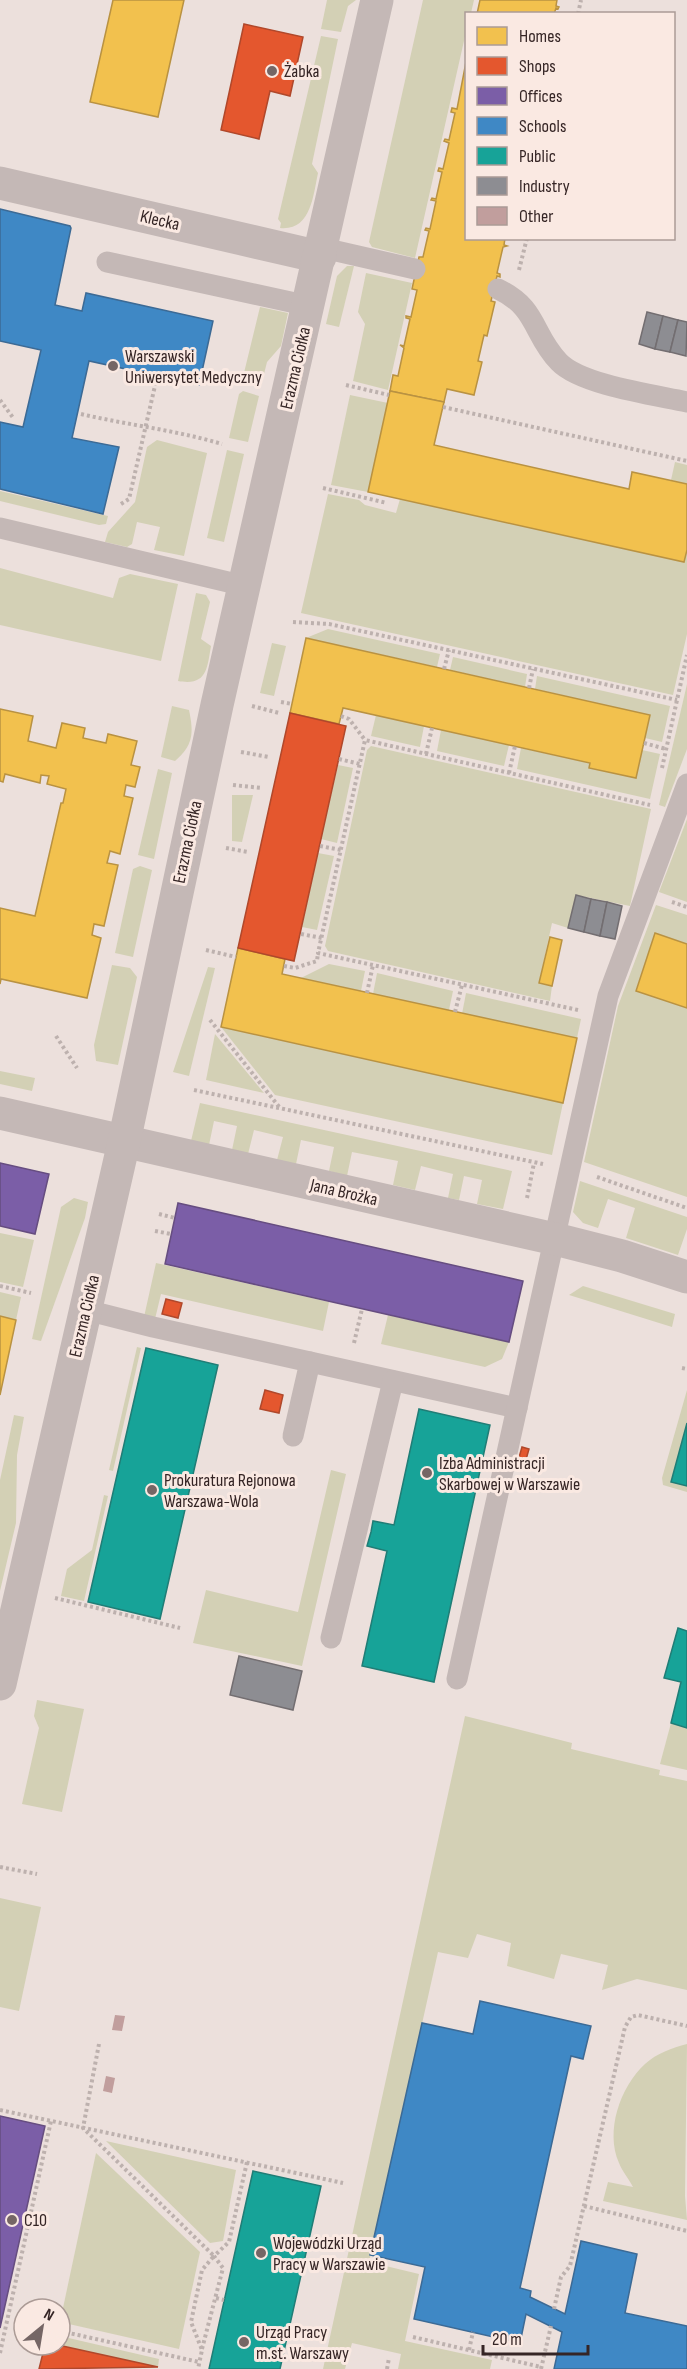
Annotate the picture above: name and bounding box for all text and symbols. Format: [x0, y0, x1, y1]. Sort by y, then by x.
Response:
legend [465, 12, 675, 240]
text: Homes [519, 26, 561, 47]
text: Shops [519, 56, 556, 77]
place label: Żabka [284, 61, 320, 82]
marker: Żabka [265, 64, 279, 78]
text: Offices [519, 86, 562, 107]
text: Schools [519, 116, 566, 137]
text: Public [519, 146, 556, 167]
text: Industry [519, 176, 570, 197]
street label: Klecka [138, 206, 182, 235]
text: Other [519, 206, 553, 227]
street label: Erazma Ciołka [276, 325, 315, 411]
place label: Warszawski Uniwersytet Medyczny [125, 346, 262, 388]
marker: Warszawski Uniwersytet Medyczny [106, 359, 120, 373]
street label: Erazma Ciołka [169, 799, 206, 885]
street label: Jana Brożka [307, 1174, 380, 1210]
street label: Erazma Ciołka [65, 1273, 104, 1359]
place label: Izba Administracji Skarbowej w Warszawie [439, 1453, 580, 1495]
marker: Izba Administracji Skarbowej w Warszawie [420, 1466, 434, 1480]
place label: Prokuratura Rejonowa Warszawa-Wola [164, 1470, 296, 1512]
marker: Prokuratura Rejonowa Warszawa-Wola [145, 1483, 159, 1497]
place label: C10 [24, 2210, 47, 2231]
marker: C10 [5, 2213, 19, 2227]
place label: Wojewódzki Urząd Pracy w Warszawie [273, 2233, 386, 2275]
marker: Wojewódzki Urząd Pracy w Warszawie [254, 2246, 268, 2260]
north arrow [12, 2297, 72, 2357]
text: N [40, 2305, 57, 2326]
scale bar [483, 2318, 588, 2356]
place label: Urząd Pracy m.st. Warszawy [256, 2322, 349, 2364]
text: 20 m [492, 2329, 522, 2350]
marker: Urząd Pracy m.st. Warszawy [237, 2335, 251, 2349]

